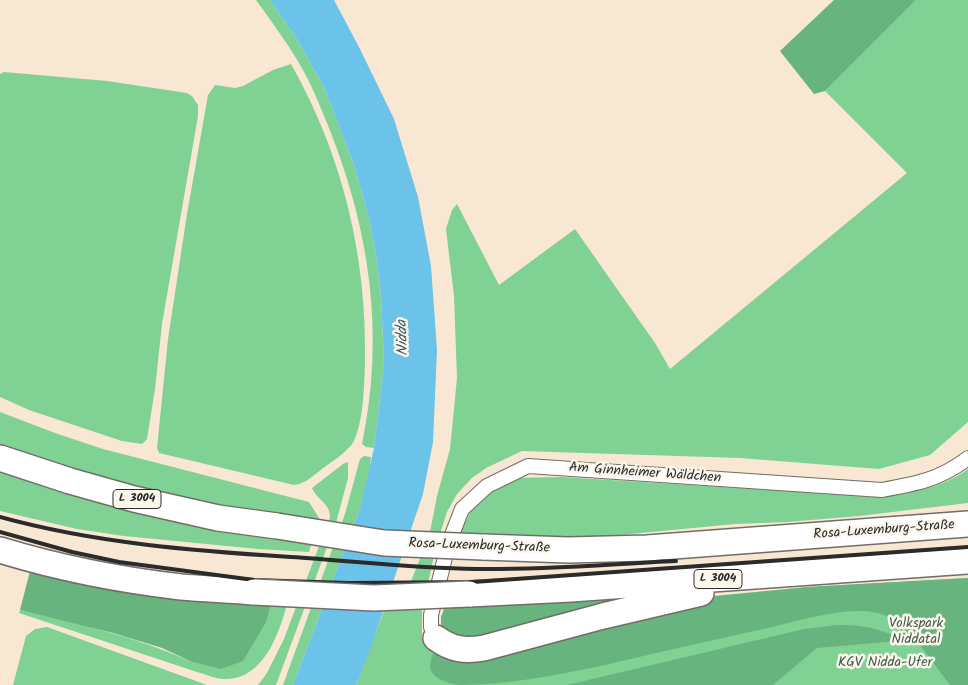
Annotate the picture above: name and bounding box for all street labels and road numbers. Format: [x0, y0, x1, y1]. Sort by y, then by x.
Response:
street label: Am Ginnheimer Wäldchen [568, 460, 722, 488]
road number: L 3004 [113, 489, 161, 508]
street label: Rosa-Luxemburg-Straße [813, 518, 955, 544]
street label: Rosa-Luxemburg-Straße [408, 536, 550, 558]
road number: L 3004 [694, 570, 742, 588]

